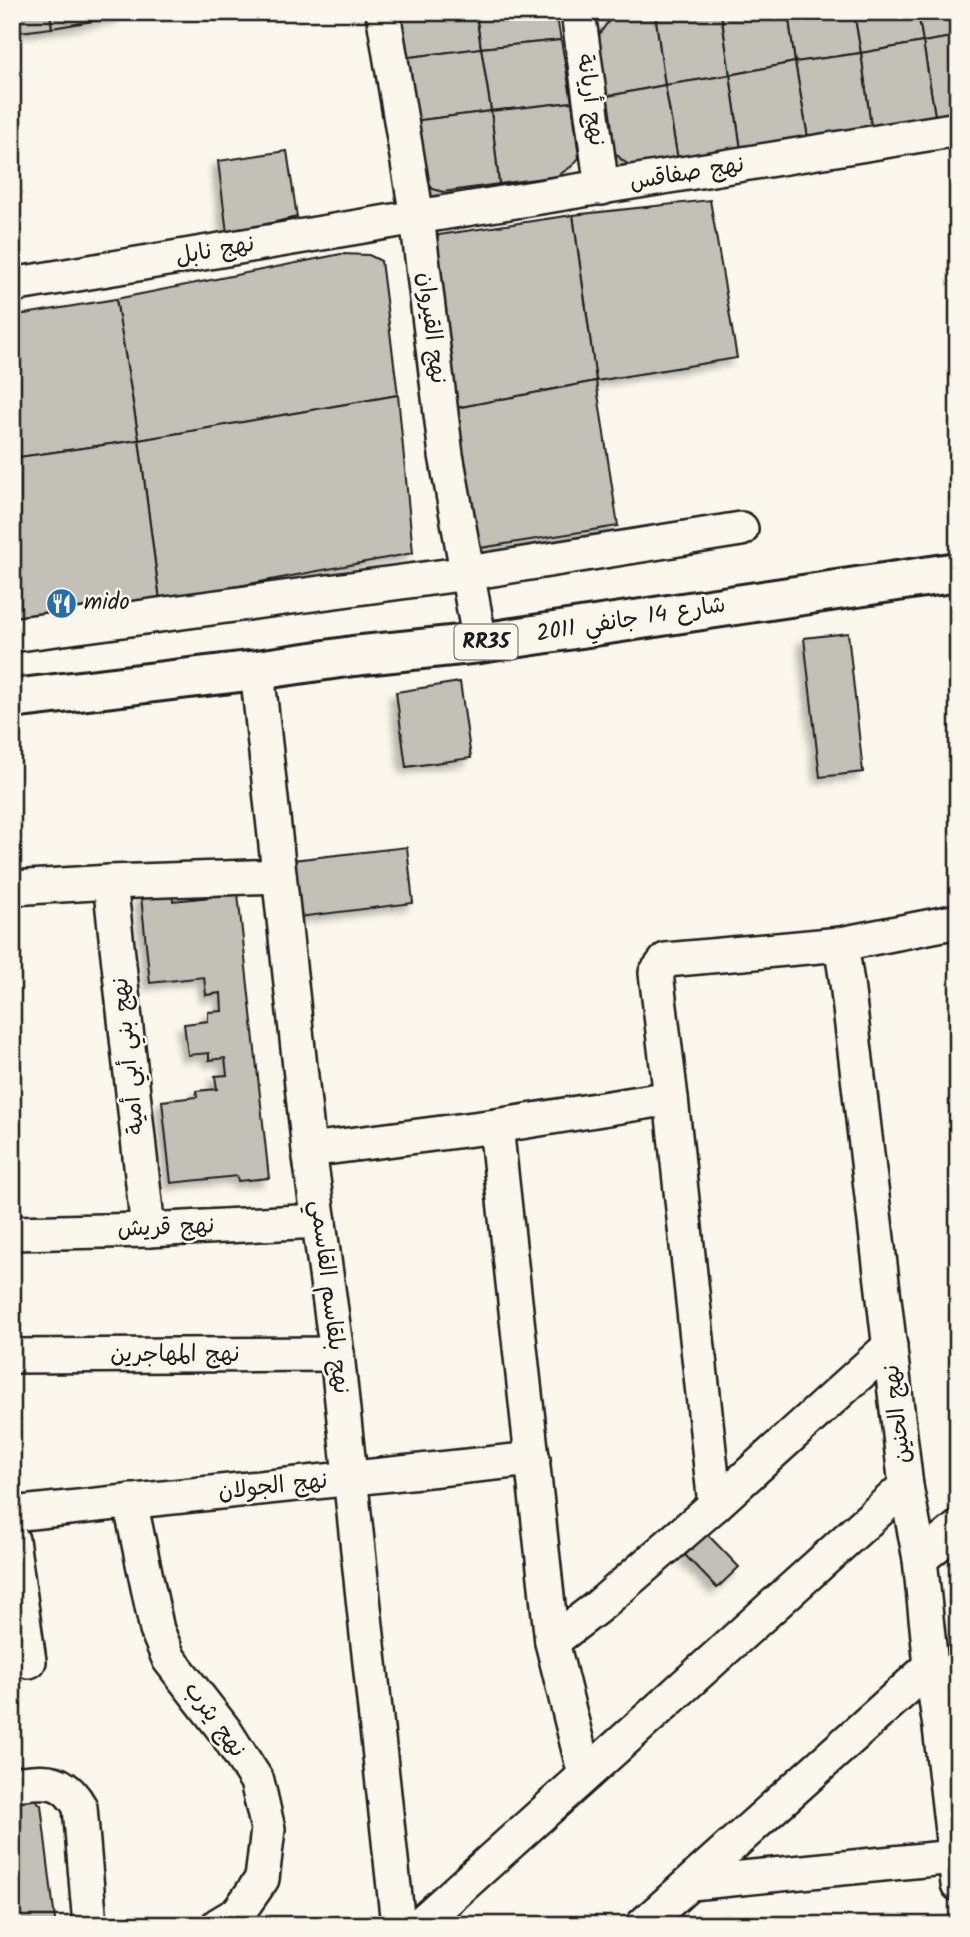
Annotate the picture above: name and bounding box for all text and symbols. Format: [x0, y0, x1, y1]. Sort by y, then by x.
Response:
street label: نهج أريانة [566, 52, 614, 148]
street label: نهج صفاقس [627, 147, 747, 201]
street label: نهج نابل [173, 226, 257, 276]
street label: نهج القيروان [406, 270, 456, 386]
place label: mido [84, 585, 130, 621]
restaurant icon: mido [44, 586, 78, 620]
street label: شارع 14 جانفي 2011 [534, 587, 728, 654]
road number: RR35 [454, 624, 518, 660]
street label: نهج بني أبي أمية [103, 975, 156, 1136]
street label: نهج بلقاسم القاسمي [298, 1198, 359, 1396]
street label: نهج قريش [117, 1208, 215, 1248]
street label: نهج المهاجرين [110, 1337, 240, 1373]
street label: نهج الحنين [874, 1362, 922, 1466]
street label: نهج الجولان [216, 1463, 330, 1511]
street label: نهج يثرب [174, 1674, 254, 1766]

